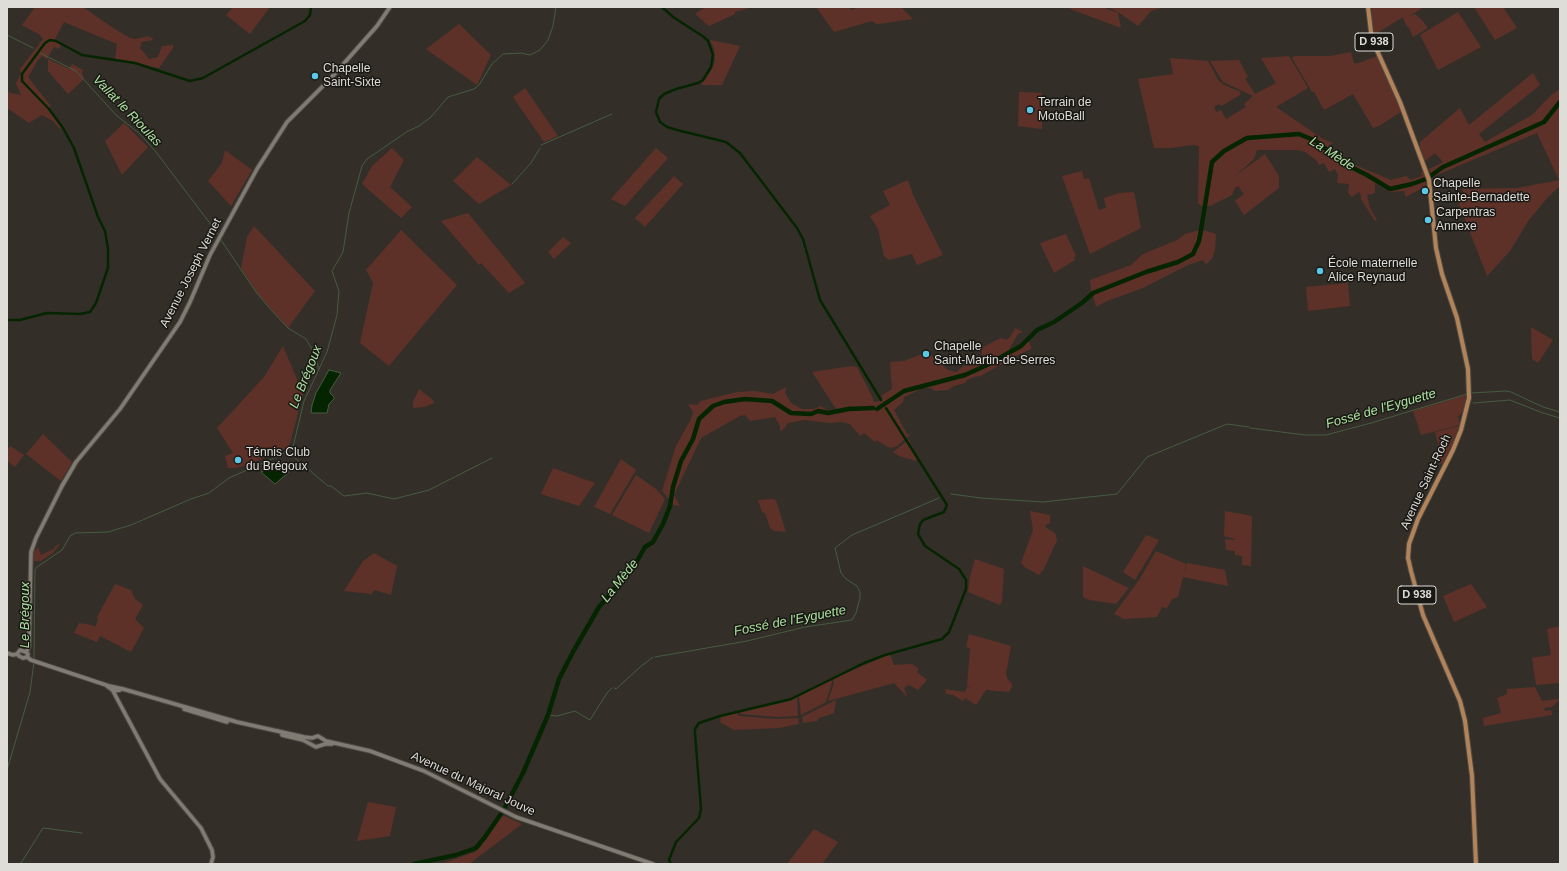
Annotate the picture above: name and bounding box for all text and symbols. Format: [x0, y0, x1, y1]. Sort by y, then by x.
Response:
road number: D 938 [1355, 33, 1393, 51]
place label: Chapelle Saint-Sixte [323, 62, 381, 90]
marker: Chapelle Saint-Sixte [310, 71, 320, 81]
water label: Vallat le Rioulas [89, 72, 165, 150]
place label: Terrain de MotoBall [1038, 96, 1091, 124]
marker: Terrain de MotoBall [1025, 105, 1035, 115]
water label: La Mède [1307, 134, 1357, 174]
place label: Chapelle Sainte-Bernadette [1433, 177, 1530, 205]
marker: Chapelle Sainte-Bernadette [1420, 186, 1430, 196]
place label: Carpentras Annexe [1436, 206, 1495, 234]
marker: Carpentras Annexe [1423, 215, 1433, 225]
street label: Avenue Joseph Vernet [157, 216, 225, 330]
place label: École maternelle Alice Reynaud [1328, 257, 1417, 285]
marker: École maternelle Alice Reynaud [1315, 266, 1325, 276]
place label: Chapelle Saint-Martin-de-Serres [934, 340, 1055, 368]
water label: Le Brégoux [286, 343, 326, 411]
marker: Chapelle Saint-Martin-de-Serres [921, 349, 931, 359]
water label: Fossé de l'Eyguette [1324, 386, 1438, 432]
street label: Avenue Saint-Roch [1398, 432, 1454, 532]
place label: Ténnis Club du Brégoux [246, 446, 310, 474]
marker: Ténnis Club du Brégoux [233, 455, 243, 465]
water label: La Mède [598, 556, 642, 606]
water label: Le Brégoux [17, 582, 33, 648]
road number: D 938 [1398, 586, 1436, 604]
water label: Fossé de l'Eyguette [733, 602, 847, 640]
street label: Avenue du Majoral Jouve [409, 749, 537, 819]

